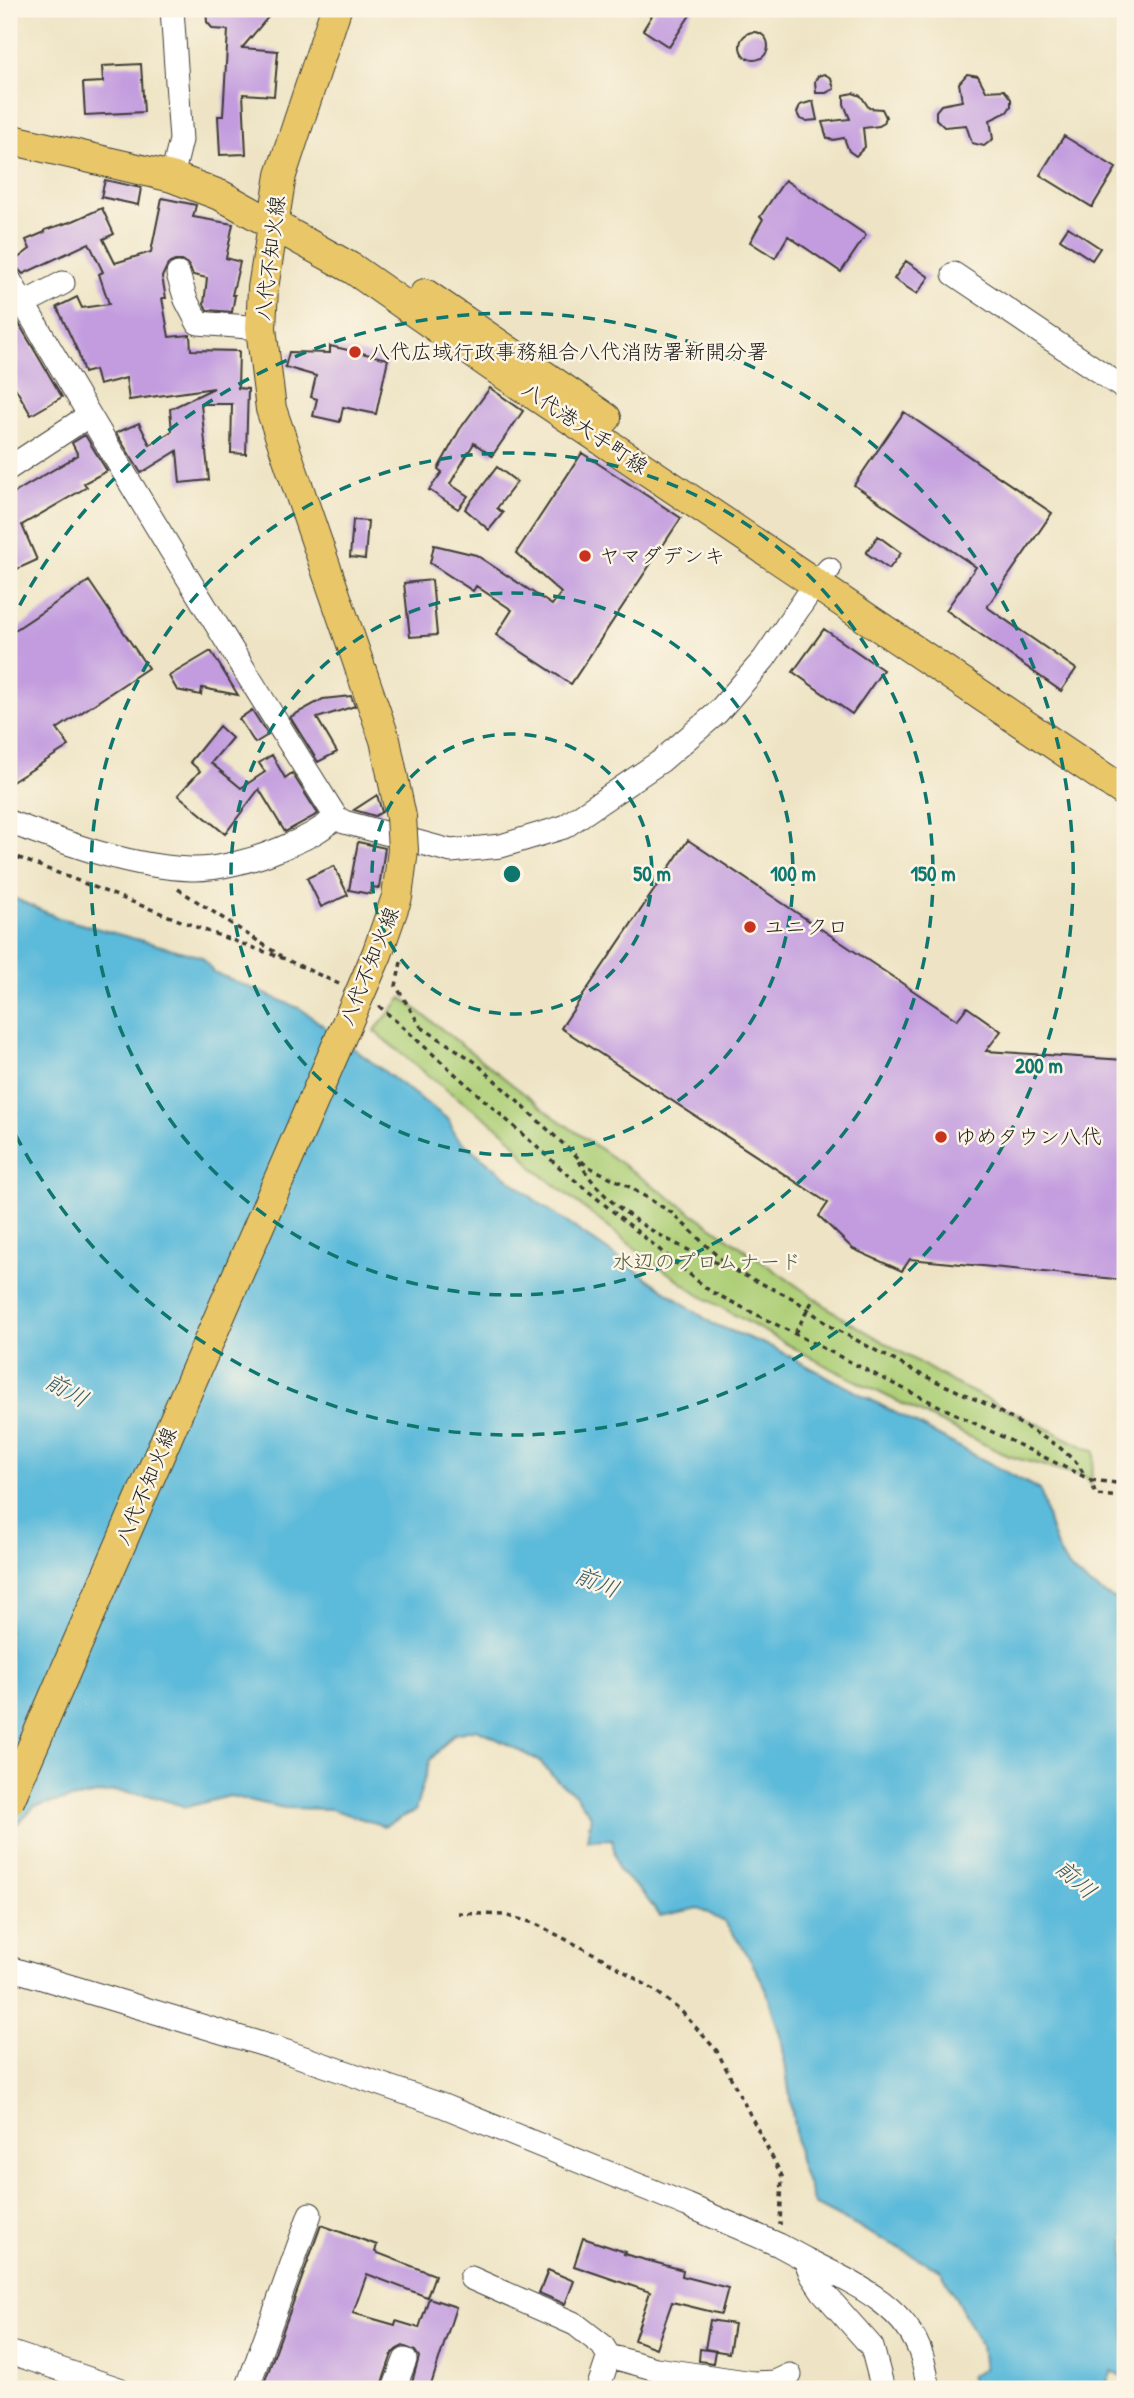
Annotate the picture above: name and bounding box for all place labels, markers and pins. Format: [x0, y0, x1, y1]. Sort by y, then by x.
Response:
place label: 八代広域行政事務組合八代消防署新開分署 [369, 337, 768, 366]
marker: 八代広域行政事務組合八代消防署新開分署 [347, 344, 363, 360]
place label: ヤマダデンキ [599, 541, 725, 570]
marker: ヤマダデンキ [577, 548, 593, 564]
centre of rings [500, 862, 524, 886]
place label: ユニクロ [764, 912, 848, 941]
marker: ユニクロ [742, 919, 758, 935]
place label: ゆめタウン八代 [955, 1122, 1102, 1151]
marker: ゆめタウン八代 [933, 1129, 949, 1145]

